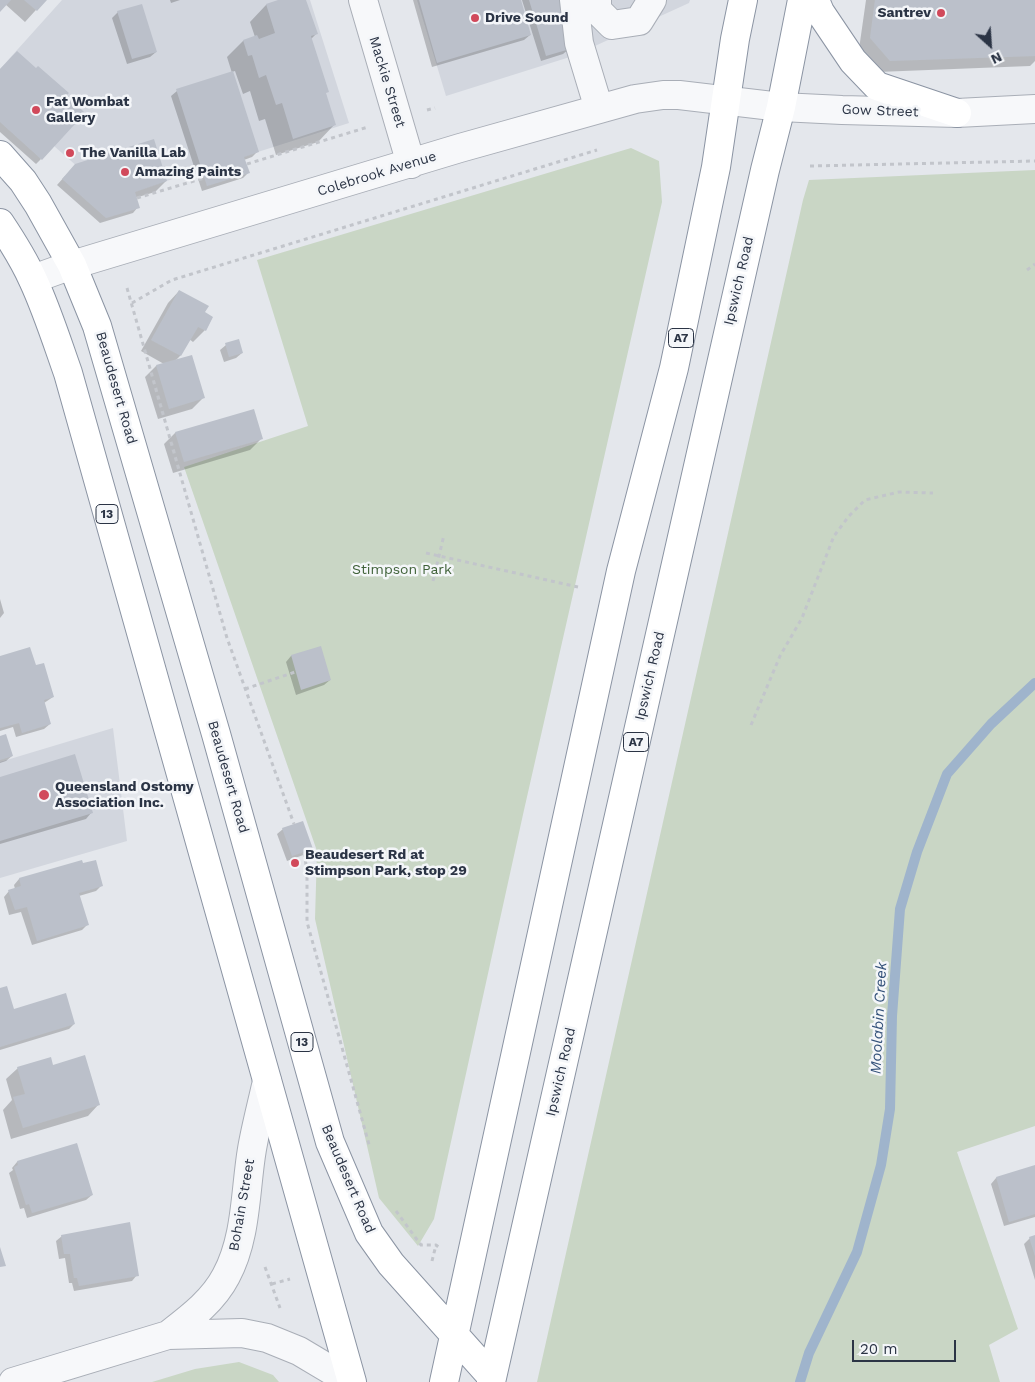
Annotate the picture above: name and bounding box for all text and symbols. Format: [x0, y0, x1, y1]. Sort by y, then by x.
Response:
place label: Santrev [878, 5, 931, 21]
marker: Santrev [935, 7, 947, 19]
place label: Drive Sound [485, 10, 568, 26]
marker: Drive Sound [469, 12, 481, 24]
north arrow [965, 20, 1015, 70]
street label: Mackie Street [365, 34, 409, 130]
text: N [988, 49, 1005, 68]
place label: Fat Wombat Gallery [46, 94, 129, 126]
street label: Gow Street [841, 101, 919, 121]
marker: Fat Wombat Gallery [30, 104, 42, 116]
place label: The Vanilla Lab [80, 145, 186, 161]
marker: The Vanilla Lab [64, 147, 76, 159]
street label: Colebrook Avenue [315, 148, 439, 200]
place label: Amazing Paints [135, 164, 241, 180]
marker: Amazing Paints [119, 166, 131, 178]
street label: Ipswich Road [721, 235, 757, 327]
road number: A7 [668, 328, 694, 348]
street label: Beaudesert Road [92, 330, 140, 446]
road number: 13 [96, 504, 118, 524]
park label: Stimpson Park [352, 562, 452, 578]
street label: Ipswich Road [632, 630, 668, 722]
street label: Beaudesert Road [204, 719, 252, 835]
road number: A7 [624, 732, 648, 752]
place label: Queensland Ostomy Association Inc. [55, 779, 194, 812]
marker: Queensland Ostomy Association Inc. [37, 788, 51, 802]
place label: Beaudesert Rd at Stimpson Park, stop 29 [305, 847, 467, 880]
marker: Beaudesert Rd at Stimpson Park, stop 29 [289, 857, 301, 869]
water label: Moolabin Creek [867, 962, 891, 1074]
street label: Ipswich Road [543, 1026, 579, 1118]
road number: 13 [291, 1032, 313, 1052]
street label: Beaudesert Road [318, 1122, 378, 1236]
street label: Bohain Street [226, 1158, 258, 1252]
scale bar [855, 1330, 959, 1362]
text: 20 m [860, 1340, 898, 1358]

